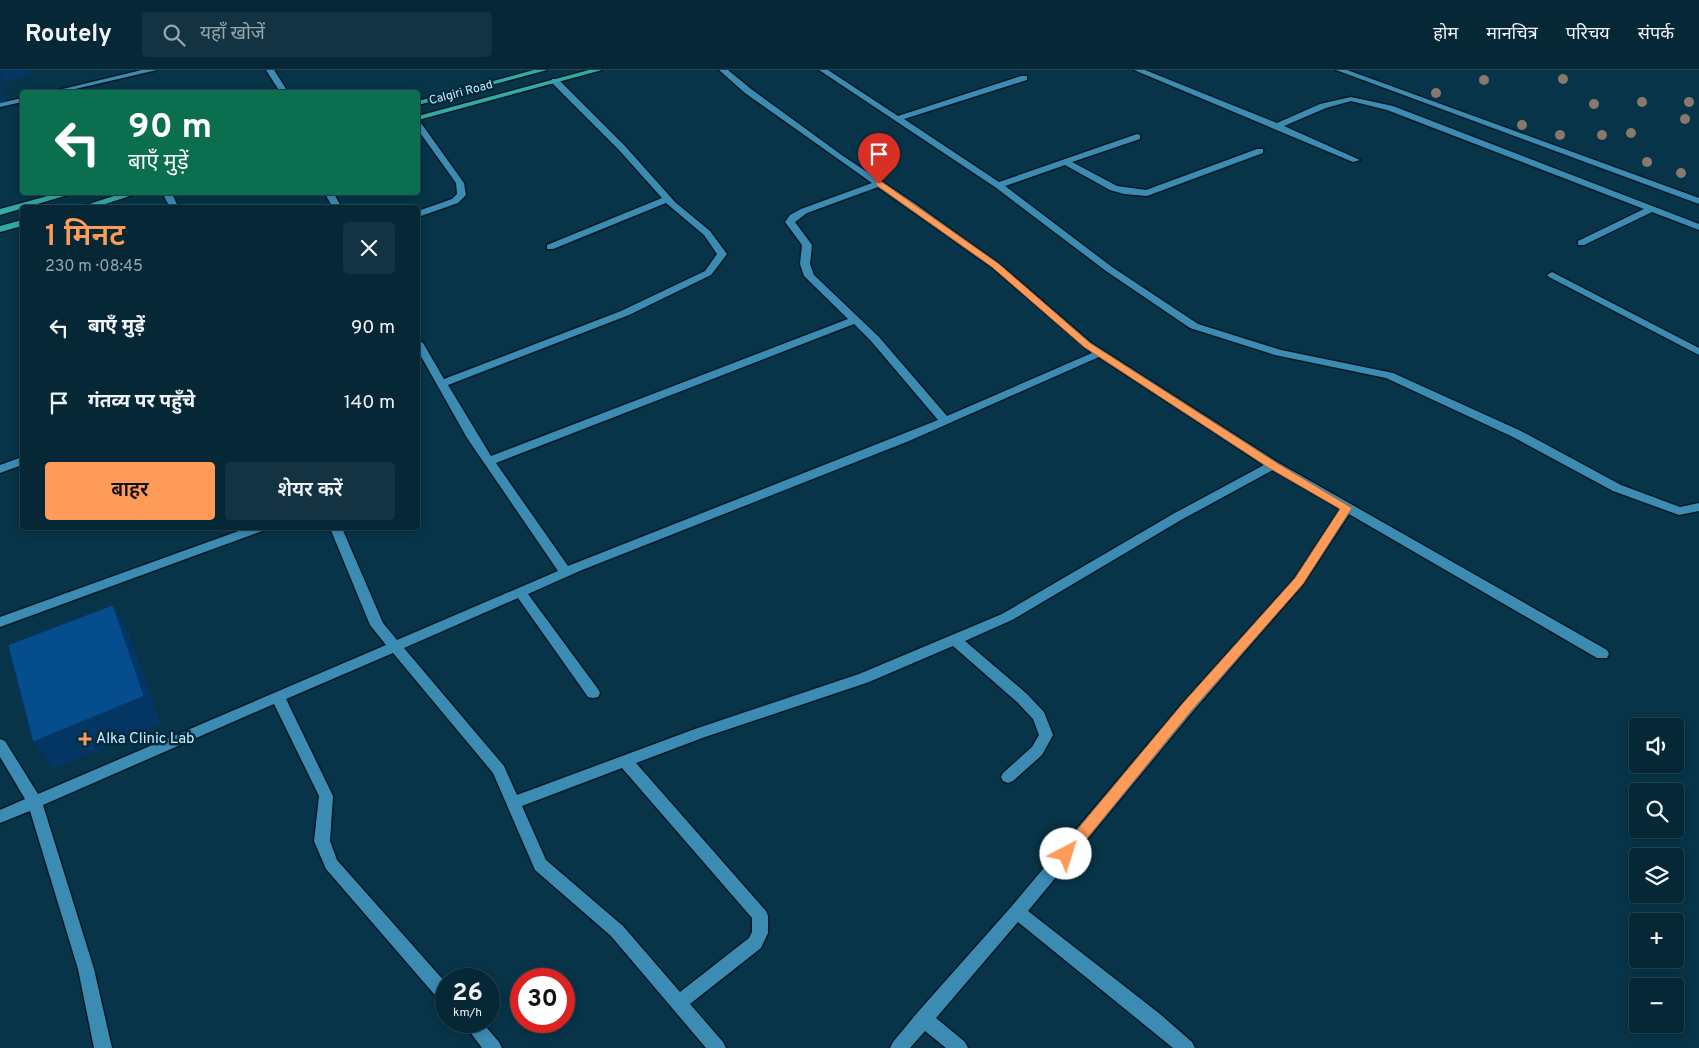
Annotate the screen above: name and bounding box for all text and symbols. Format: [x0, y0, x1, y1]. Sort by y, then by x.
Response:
search box [142, 12, 492, 57]
text: Routely [25, 20, 112, 50]
icon: search [160, 21, 188, 49]
text: यहाँ खोजें [200, 22, 265, 46]
text: होम [1433, 23, 1458, 46]
text: मानचित्र [1486, 23, 1538, 46]
text: परिचय [1566, 23, 1610, 46]
text: संपर्क [1638, 23, 1674, 46]
street label: Calgiri Road [427, 77, 495, 109]
text: 90 m [128, 106, 212, 150]
icon: left [45, 110, 110, 175]
pin [858, 133, 900, 184]
icon: arrive [865, 140, 893, 168]
text: बाएँ मुड़ें [128, 150, 189, 177]
text: 1 मिनट [45, 219, 125, 256]
button: close [343, 222, 395, 274]
text: 230 m · 08:45 [45, 257, 143, 277]
icon: left [45, 314, 73, 342]
text: बाएँ मुड़ें [88, 315, 145, 339]
text: 90 m [351, 316, 395, 340]
icon: arrive [45, 389, 73, 417]
text: गंतव्य पर पहुँचे [88, 390, 195, 414]
text: 140 m [344, 391, 395, 415]
button: बाहर [45, 462, 215, 520]
button: शेयर करें [225, 462, 395, 520]
map controls [1629, 718, 1684, 1033]
button: sound [1629, 718, 1684, 773]
place label: Alka Clinic Lab [96, 730, 195, 749]
marker: Alka Clinic Lab [78, 732, 92, 746]
button: search [1629, 783, 1684, 838]
position arrow [1039, 827, 1091, 879]
button: layers [1629, 848, 1684, 903]
button: + [1629, 913, 1684, 968]
speed limit sign: 30 [510, 968, 575, 1033]
text: 26 [452, 978, 483, 1010]
button: − [1629, 978, 1684, 1033]
text: km/h [453, 1005, 482, 1021]

